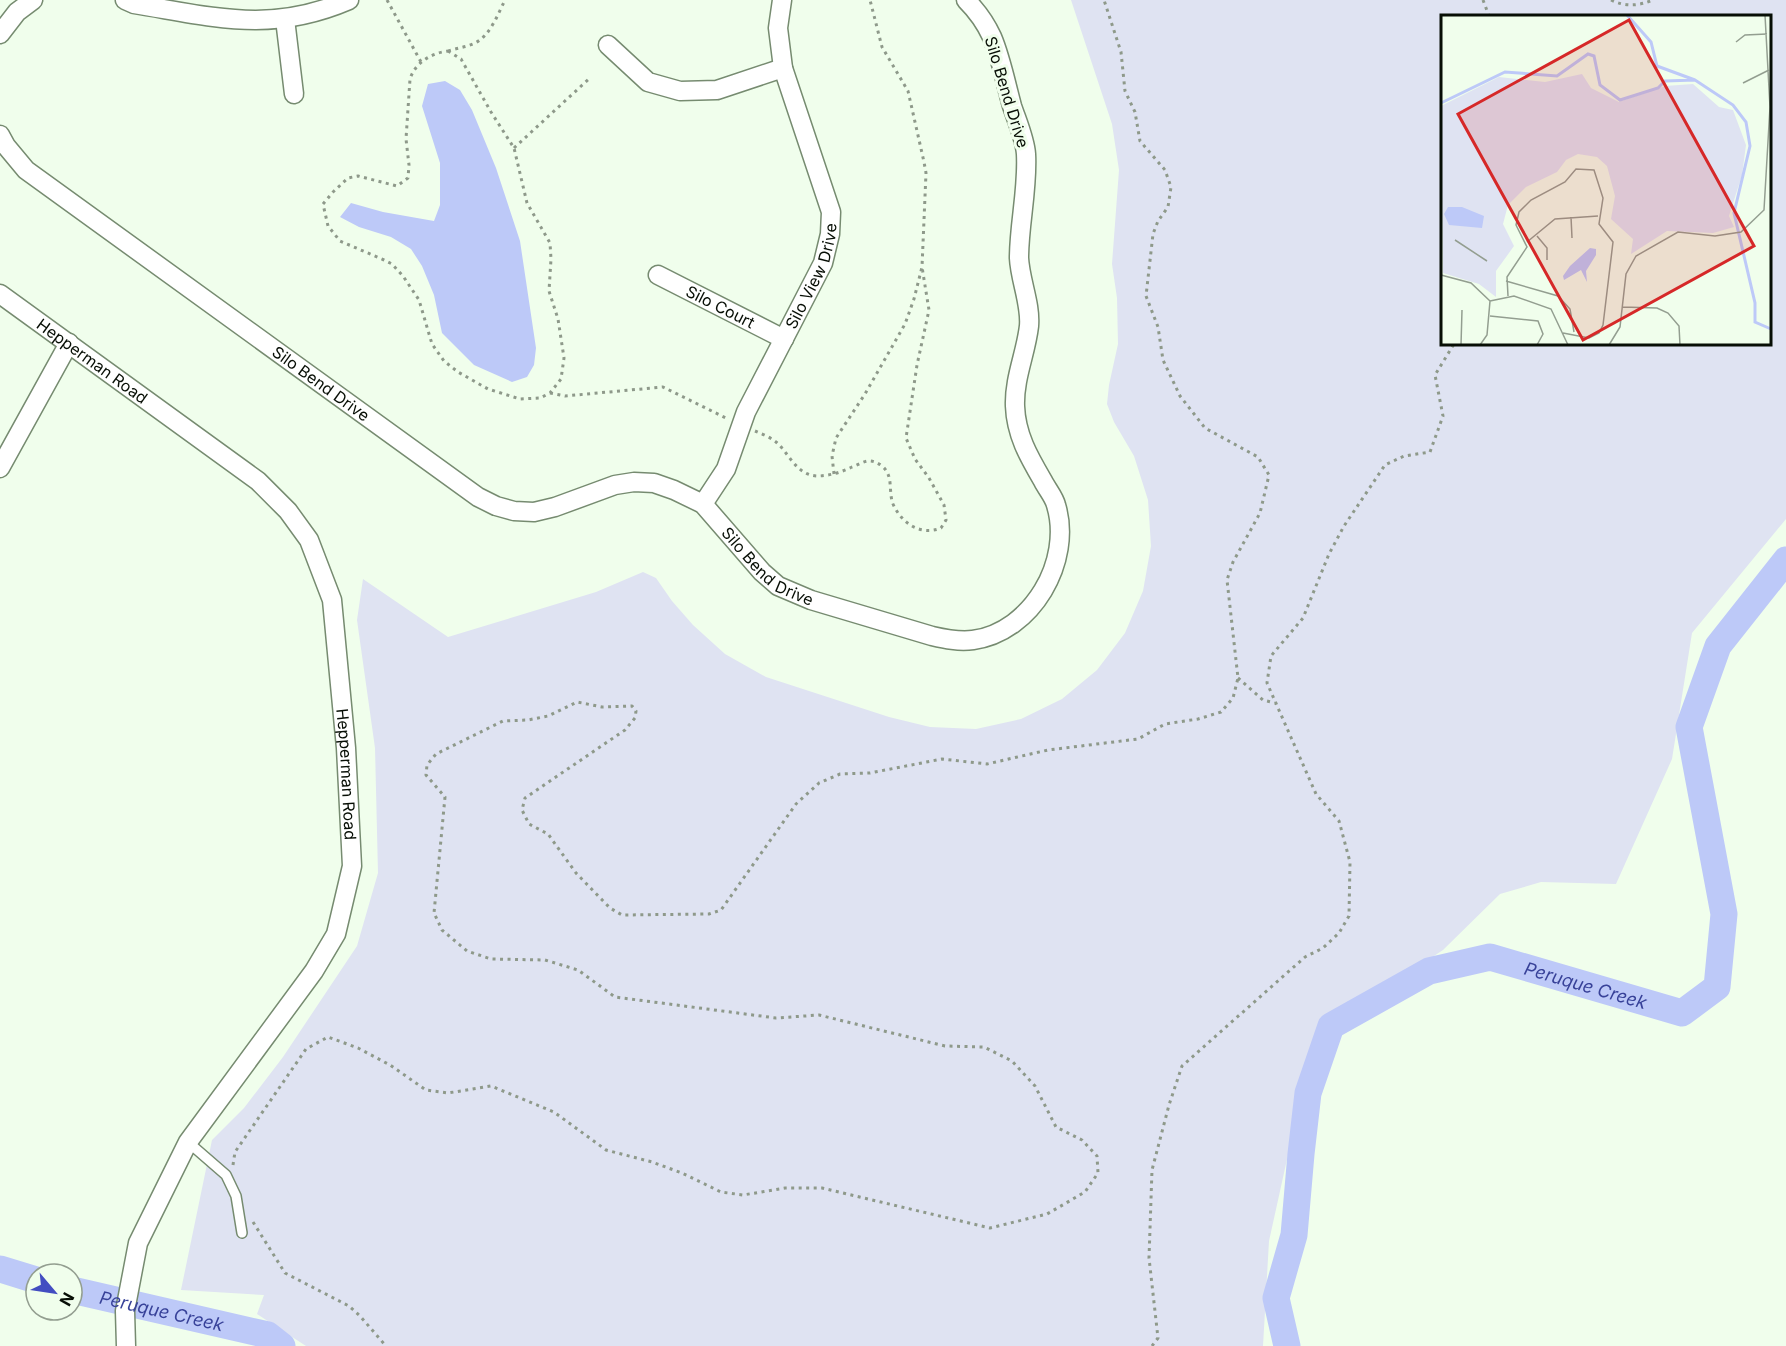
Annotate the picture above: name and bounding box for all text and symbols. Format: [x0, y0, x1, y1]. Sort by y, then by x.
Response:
inset map [1441, 15, 1771, 345]
street label: Silo Bend Drive [981, 34, 1033, 150]
street label: Silo View Drive [781, 223, 840, 332]
street label: Silo Court [683, 281, 758, 332]
street label: Hepperman Road [33, 314, 152, 408]
street label: Silo Bend Drive [269, 342, 374, 425]
street label: Silo Bend Drive [718, 523, 817, 610]
street label: Hepperman Road [332, 707, 361, 841]
water label: Peruque Creek [1522, 957, 1651, 1013]
north arrow [24, 1262, 84, 1322]
water label: Peruque Creek [98, 1286, 227, 1335]
text: N [55, 1289, 79, 1309]

